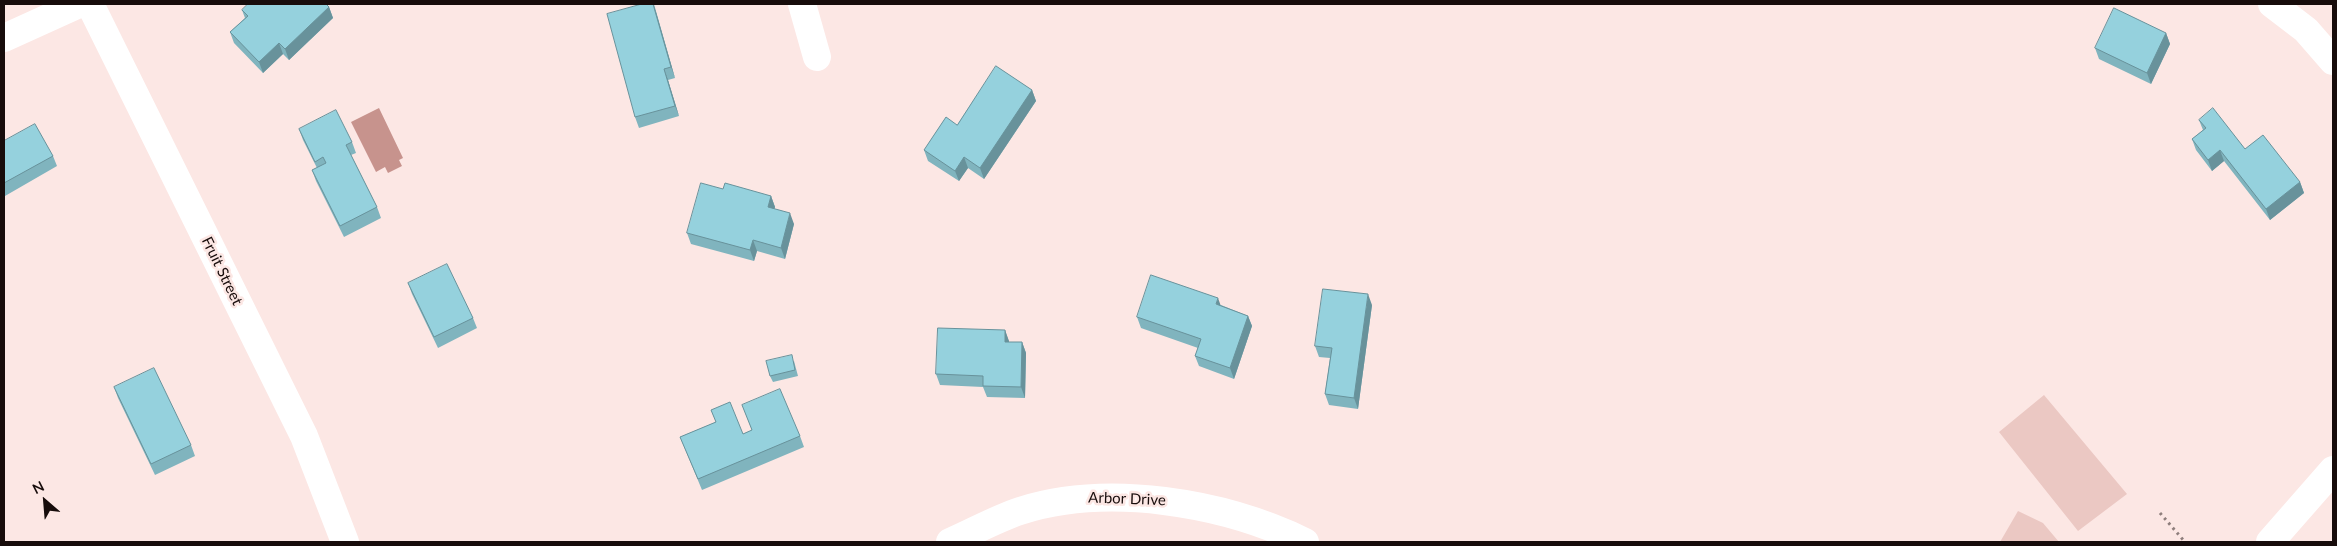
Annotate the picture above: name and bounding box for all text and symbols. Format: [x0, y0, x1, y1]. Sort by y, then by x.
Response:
street label: Fruit Street [198, 234, 246, 308]
north arrow [20, 476, 70, 526]
text: N [29, 477, 47, 497]
street label: Arbor Drive [1088, 489, 1166, 509]

